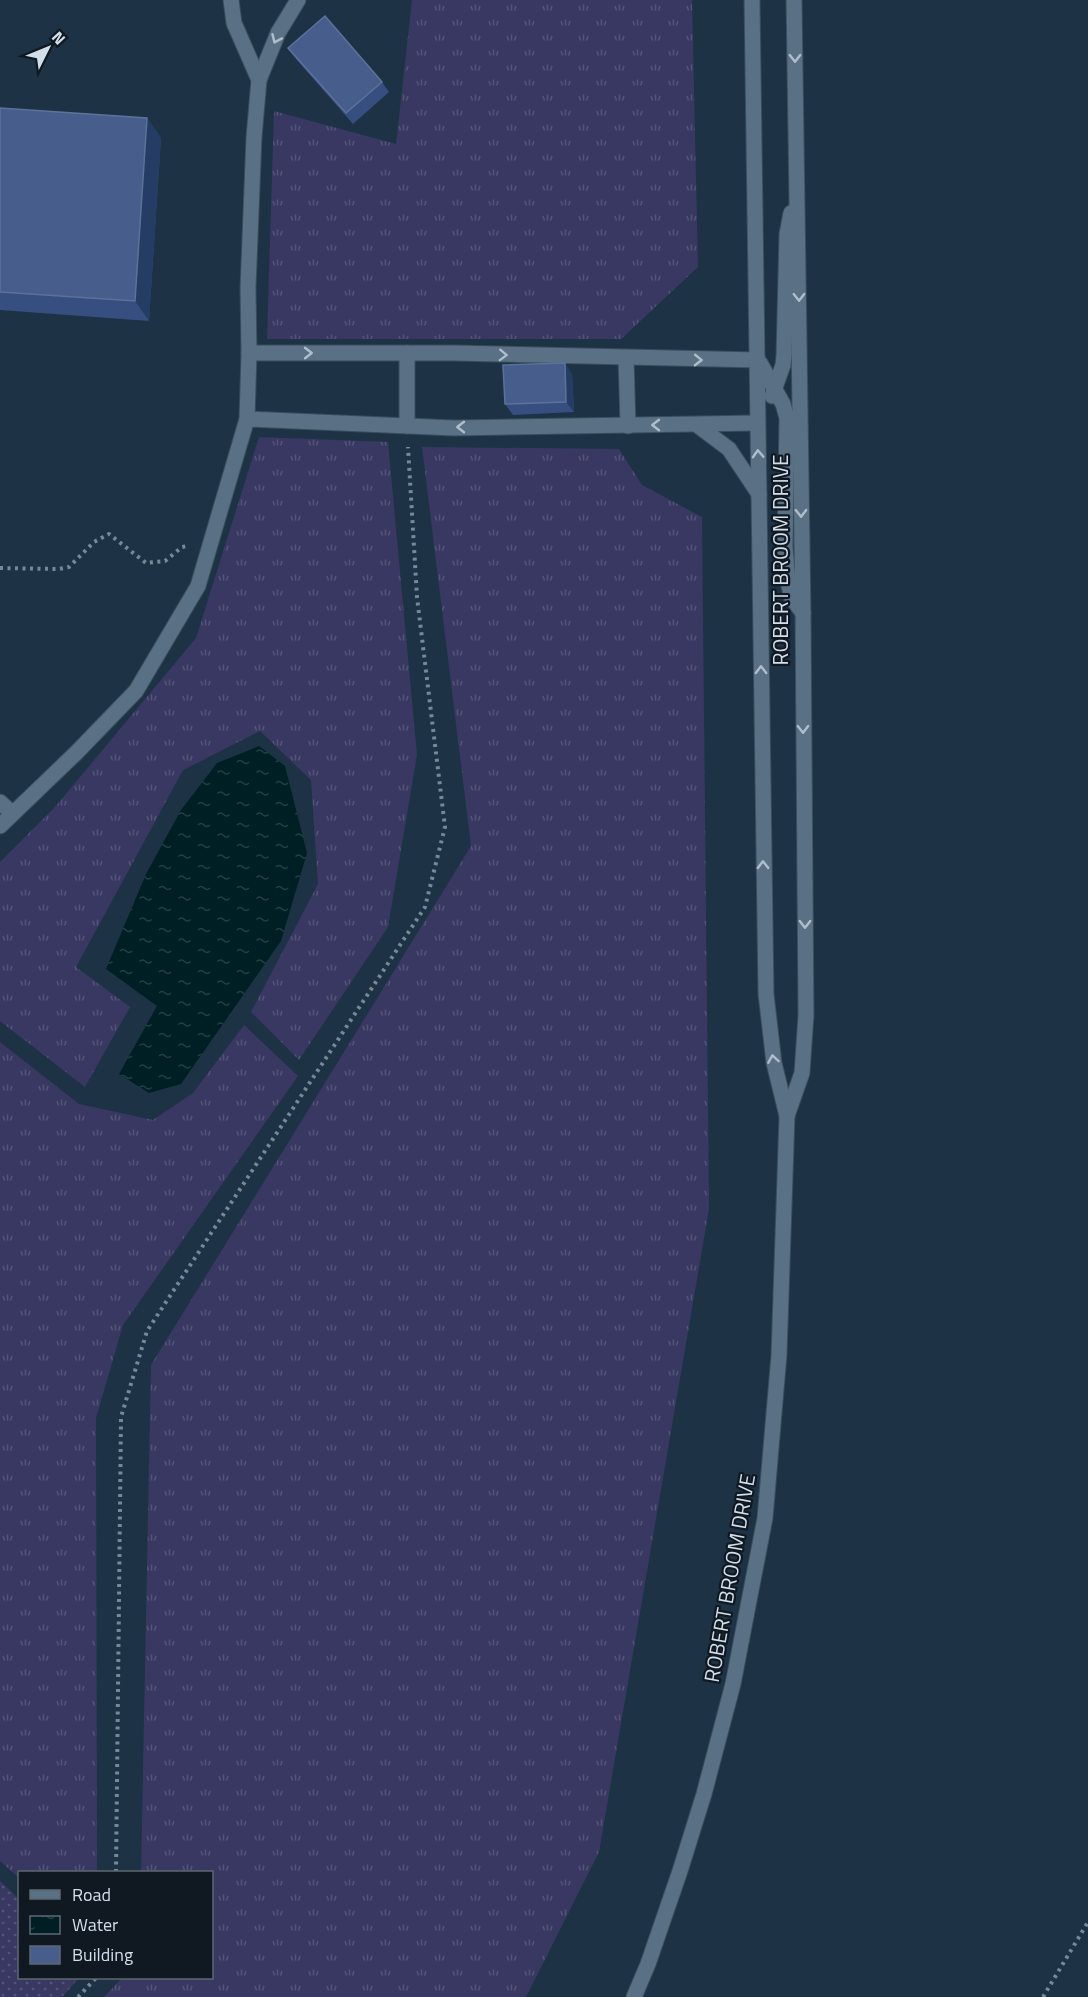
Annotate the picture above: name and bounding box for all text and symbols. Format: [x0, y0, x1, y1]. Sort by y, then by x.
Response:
north arrow [18, 18, 78, 78]
text: N [46, 26, 72, 50]
one-way arrow [271, 32, 283, 43]
one-way arrow [789, 54, 801, 63]
one-way arrow [792, 292, 805, 301]
one-way arrow [303, 347, 312, 359]
one-way arrow [498, 349, 507, 361]
one-way arrow [693, 354, 702, 366]
one-way arrow [652, 419, 661, 431]
one-way arrow [457, 421, 466, 433]
one-way arrow [752, 449, 765, 458]
street label: ROBERT BROOM DRIVE [764, 454, 796, 666]
one-way arrow [795, 508, 808, 517]
one-way arrow [755, 665, 767, 674]
one-way arrow [797, 724, 809, 733]
one-way arrow [757, 860, 769, 869]
one-way arrow [799, 919, 811, 928]
one-way arrow [768, 1054, 780, 1064]
street label: ROBERT BROOM DRIVE [695, 1471, 763, 1685]
legend [18, 1871, 213, 1979]
text: Road [72, 1881, 111, 1908]
text: Water [72, 1911, 118, 1938]
text: Building [72, 1941, 133, 1968]

